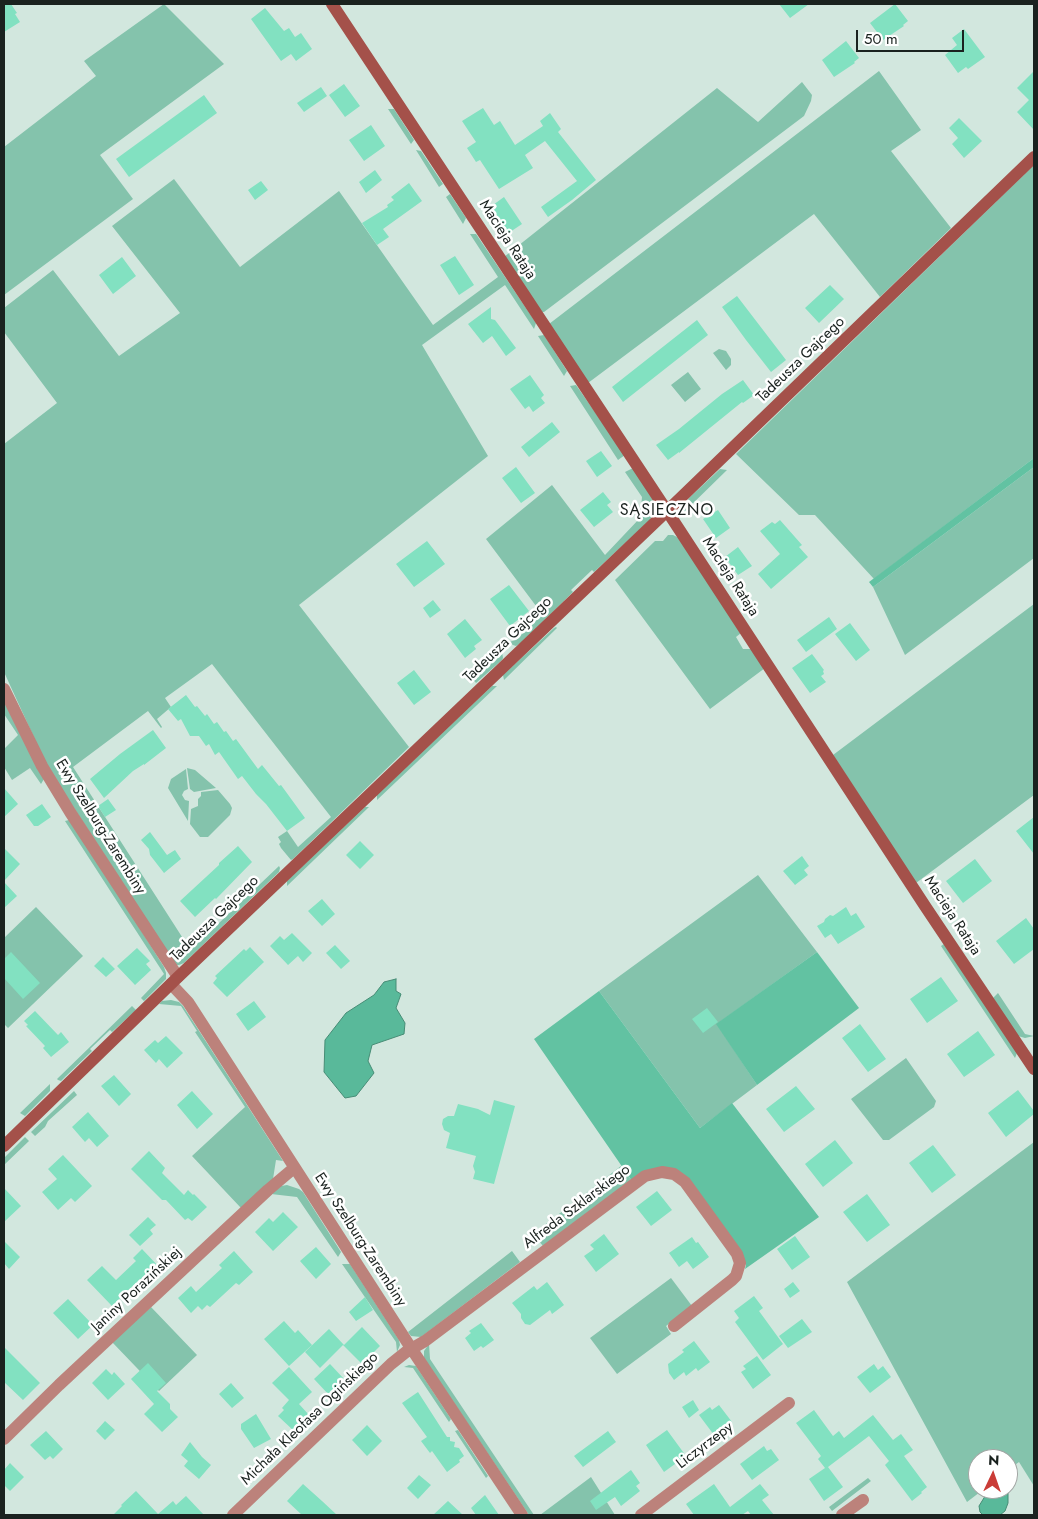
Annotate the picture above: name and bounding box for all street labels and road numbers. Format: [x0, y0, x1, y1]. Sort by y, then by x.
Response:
street label: Macieja Rataja [475, 197, 539, 283]
street label: Tadeusza Gajcego [753, 313, 849, 407]
street label: Macieja Rataja [698, 534, 762, 620]
street label: Tadeusza Gajcego [460, 593, 556, 687]
street label: Ewy Szelburg-Zarembiny [51, 756, 149, 898]
street label: Tadeusza Gajcego [167, 872, 263, 966]
street label: Macieja Rataja [920, 873, 984, 959]
street label: Alfreda Szklarskiego [520, 1161, 634, 1253]
street label: Ewy Szelburg-Zarembiny [310, 1170, 410, 1310]
street label: Janiny Porazińskiej [88, 1244, 186, 1336]
street label: Michała Kleofasa Ogińskiego [238, 1349, 382, 1489]
street label: Liczyrzepy [673, 1419, 737, 1473]

